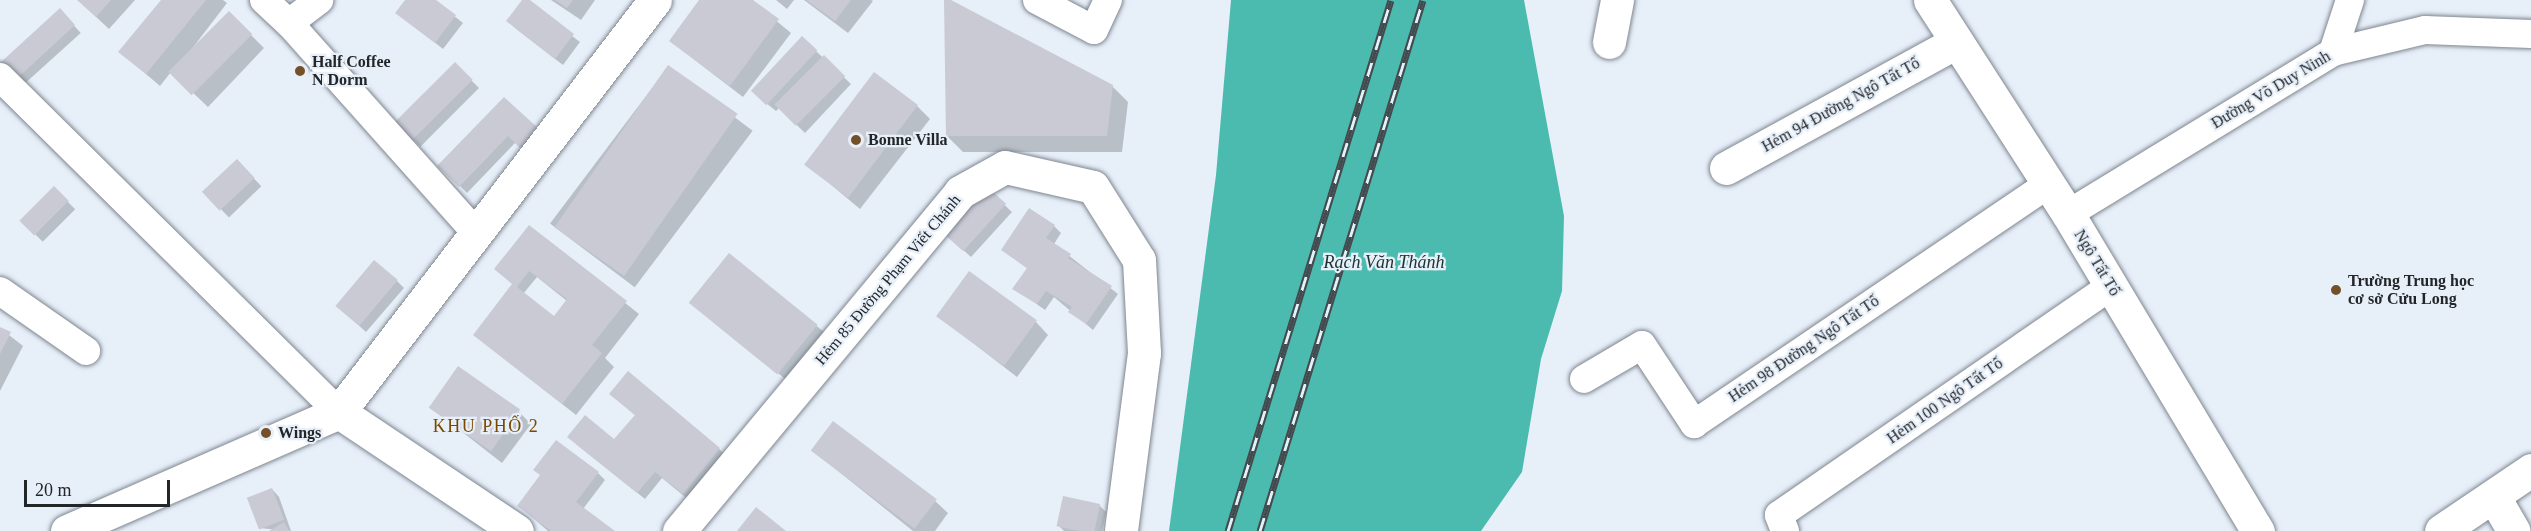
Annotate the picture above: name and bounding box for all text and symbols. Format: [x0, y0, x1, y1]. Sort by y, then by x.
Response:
street label: Đường Võ Duy Ninh [2208, 47, 2334, 133]
place label: Half Coffee N Dorm [312, 52, 391, 90]
street label: Hẻm 94 Đường Ngô Tất Tố [1758, 53, 1924, 157]
marker: Half Coffee N Dorm [293, 64, 307, 78]
place label: Bonne Villa [868, 130, 948, 150]
marker: Bonne Villa [849, 133, 863, 147]
street label: Hẻm 85 Đường Phạm Viết Chánh [811, 191, 965, 369]
street label: Ngô Tất Tố [2070, 226, 2124, 300]
water label: Rạch Văn Thánh [1324, 251, 1444, 273]
place label: Trường Trung học cơ sở Cửu Long [2348, 271, 2474, 309]
marker: Trường Trung học cơ sở Cửu Long [2329, 283, 2343, 297]
street label: Hẻm 98 Đường Ngô Tất Tố [1725, 291, 1883, 407]
street label: Hẻm 100 Ngô Tất Tố [1883, 354, 2007, 448]
district label: KHU PHỐ 2 [433, 415, 539, 437]
place label: Wings [278, 423, 321, 443]
marker: Wings [259, 426, 273, 440]
scale bar [27, 468, 172, 506]
text: 20 m [35, 480, 72, 500]

